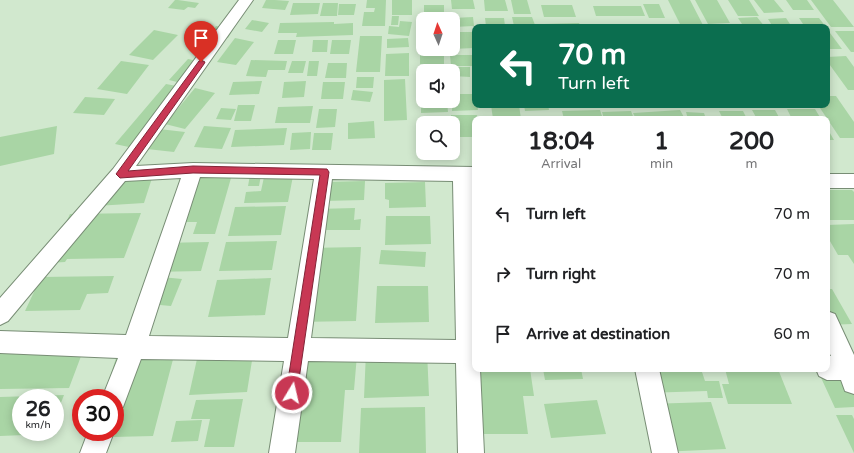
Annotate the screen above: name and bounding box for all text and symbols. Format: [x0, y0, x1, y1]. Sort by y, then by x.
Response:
north arrow [416, 12, 460, 56]
map controls [416, 12, 460, 160]
pin [184, 21, 218, 62]
icon: arrive [190, 27, 212, 49]
text: 70 m [558, 38, 626, 72]
icon: left [492, 40, 544, 92]
button: sound [416, 64, 460, 108]
text: Turn left [558, 72, 630, 94]
button: search [416, 116, 460, 160]
text: 18:04 [528, 127, 594, 156]
text: 1 [654, 127, 669, 156]
text: 200 [729, 127, 774, 156]
text: Arrival [541, 156, 581, 172]
text: min [650, 156, 673, 172]
text: m [746, 156, 758, 172]
icon: left [492, 203, 514, 225]
text: Turn left [526, 205, 586, 223]
text: 70 m [773, 205, 810, 223]
icon: right [492, 263, 514, 285]
text: Turn right [526, 265, 596, 283]
text: 70 m [773, 265, 810, 283]
icon: arrive [492, 323, 514, 345]
text: Arrive at destination [526, 325, 670, 343]
text: 60 m [773, 325, 810, 343]
position arrow [271, 372, 313, 414]
speed limit sign: 30 [72, 389, 124, 441]
text: 26 [25, 398, 51, 422]
text: km/h [25, 419, 51, 431]

